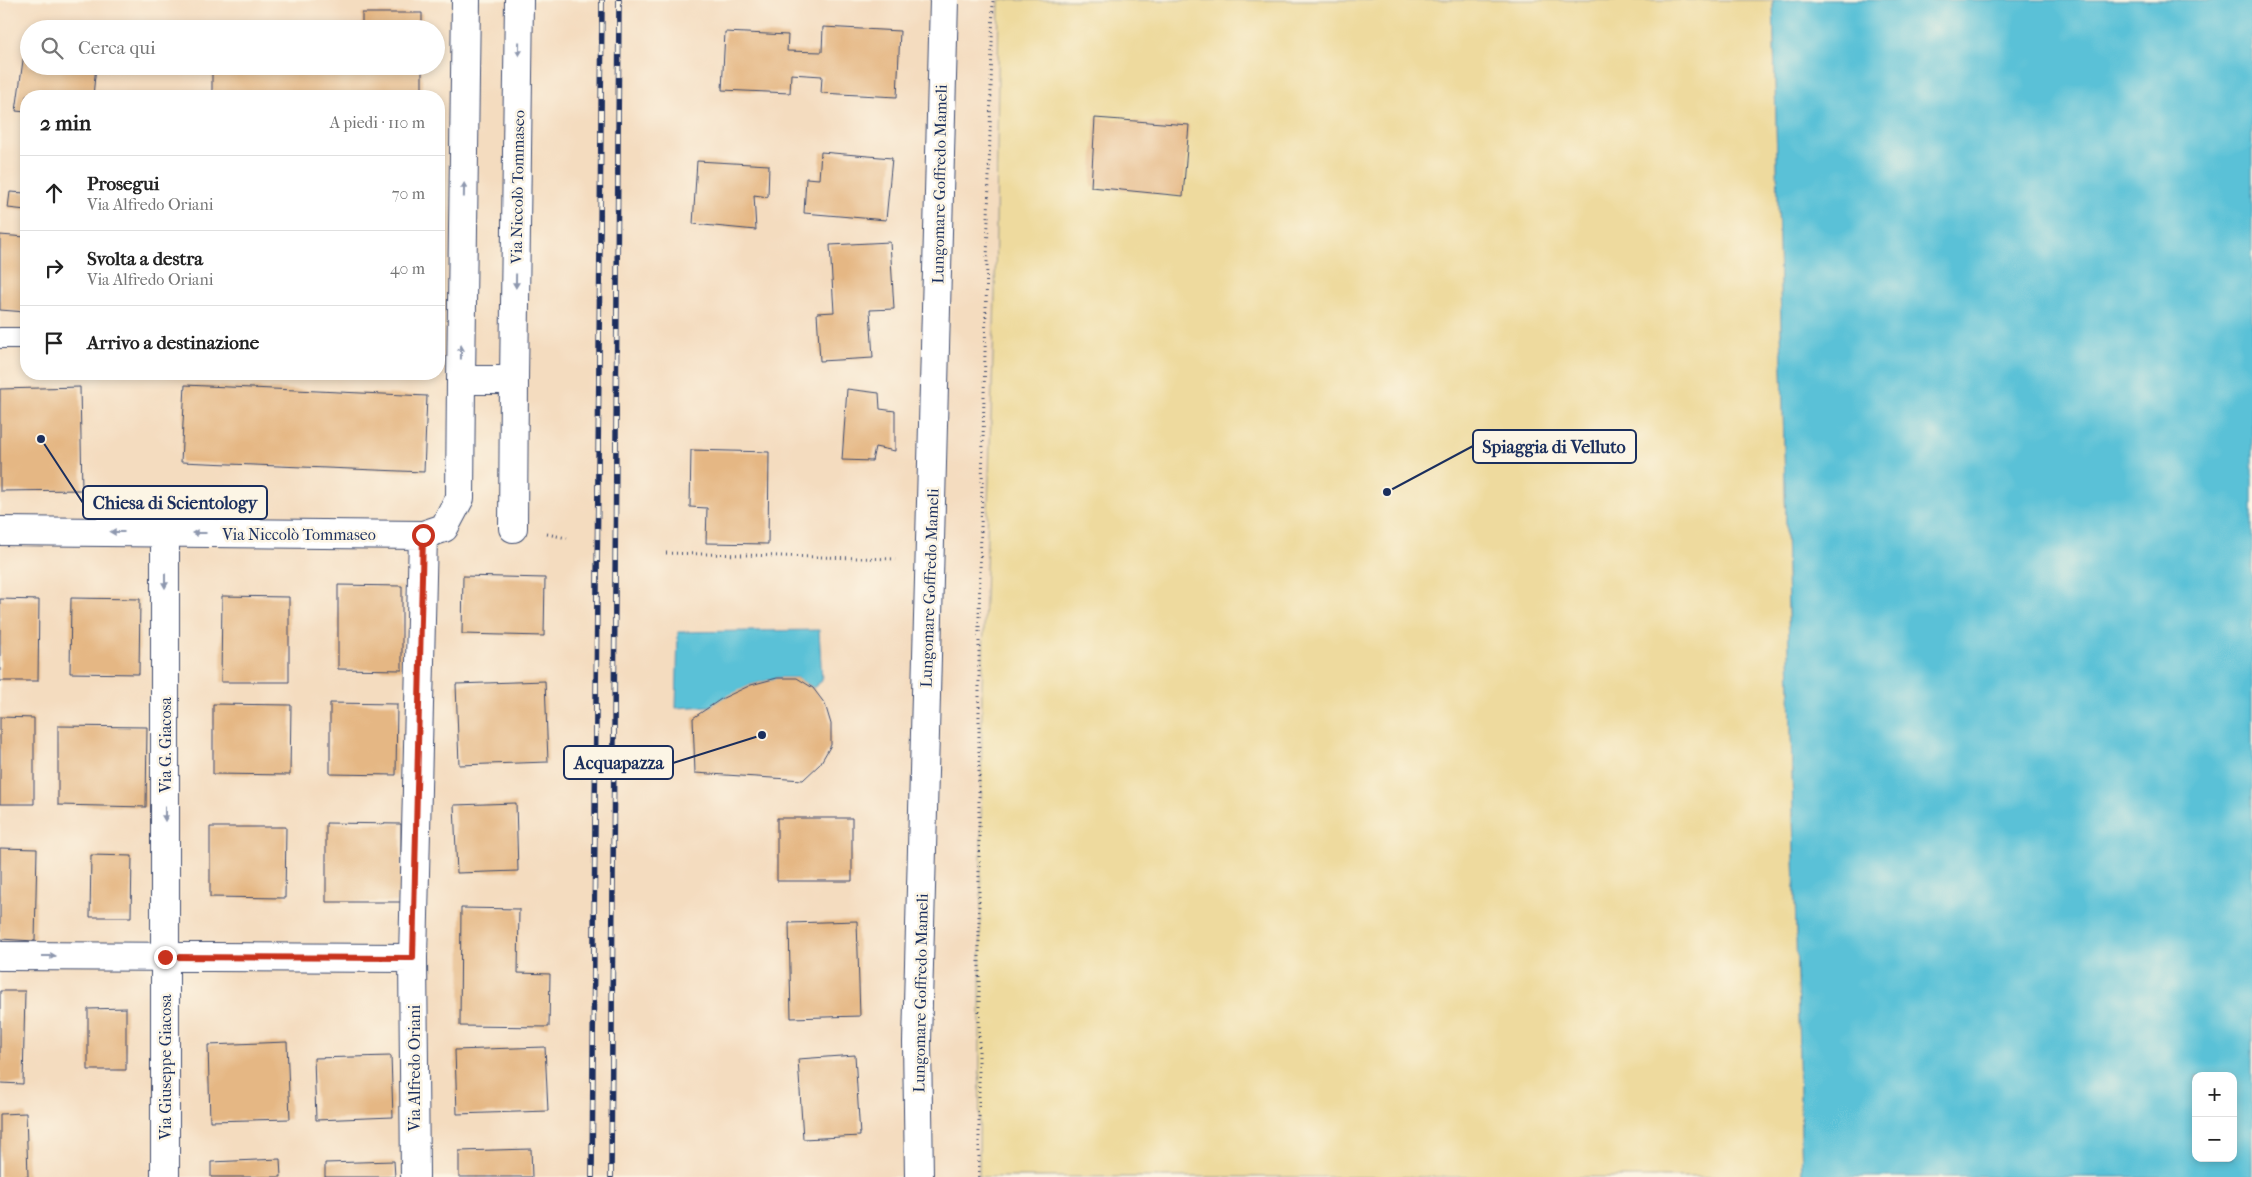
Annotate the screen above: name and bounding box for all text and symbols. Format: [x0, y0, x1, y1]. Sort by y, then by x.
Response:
search box [20, 20, 445, 75]
icon: search [38, 34, 66, 62]
text: Cerca qui [78, 37, 156, 59]
one-way arrow [515, 41, 523, 57]
street label: Lungomare Goffredo Mameli [928, 84, 951, 284]
street label: Via Niccolò Tommaseo [507, 110, 528, 265]
text: 2 min [40, 111, 91, 135]
text: A piedi · 110 m [330, 113, 425, 132]
text: Prosegui [87, 173, 159, 195]
icon: ahead [40, 179, 68, 207]
one-way arrow [460, 182, 468, 198]
text: 70 m [392, 184, 425, 203]
text: Via Alfredo Oriani [87, 195, 214, 214]
text: Svolta a destra [87, 248, 203, 270]
icon: right [40, 254, 68, 282]
text: 40 m [390, 259, 425, 278]
text: Via Alfredo Oriani [87, 270, 214, 289]
one-way arrow [512, 273, 520, 289]
icon: arrive [40, 329, 68, 357]
text: Arrivo a destinazione [87, 332, 259, 354]
one-way arrow [458, 344, 466, 360]
callout: Spiaggia di Velluto [1473, 430, 1636, 463]
text: Spiaggia di Velluto [1482, 437, 1626, 458]
callout: Chiesa di Scientology [83, 486, 267, 519]
street label: Lungomare Goffredo Mameli [917, 488, 942, 688]
text: Chiesa di Scientology [93, 493, 259, 514]
route start [412, 524, 435, 547]
street label: Via Niccolò Tommaseo [221, 525, 376, 544]
one-way arrow [108, 528, 124, 536]
one-way arrow [191, 529, 207, 537]
one-way arrow [161, 574, 169, 590]
street label: Via G. Giacosa [156, 697, 175, 794]
callout: Acquapazza [564, 746, 673, 779]
text: Acquapazza [573, 753, 665, 774]
one-way arrow [161, 806, 169, 822]
street label: Lungomare Goffredo Mameli [909, 893, 932, 1093]
route end [154, 946, 177, 969]
one-way arrow [41, 952, 57, 960]
street label: Via Giuseppe Giacosa [156, 994, 175, 1141]
street label: Via Alfredo Oriani [405, 1004, 424, 1132]
map controls [2192, 1072, 2237, 1162]
button: + [2192, 1072, 2237, 1117]
button: − [2192, 1117, 2237, 1162]

